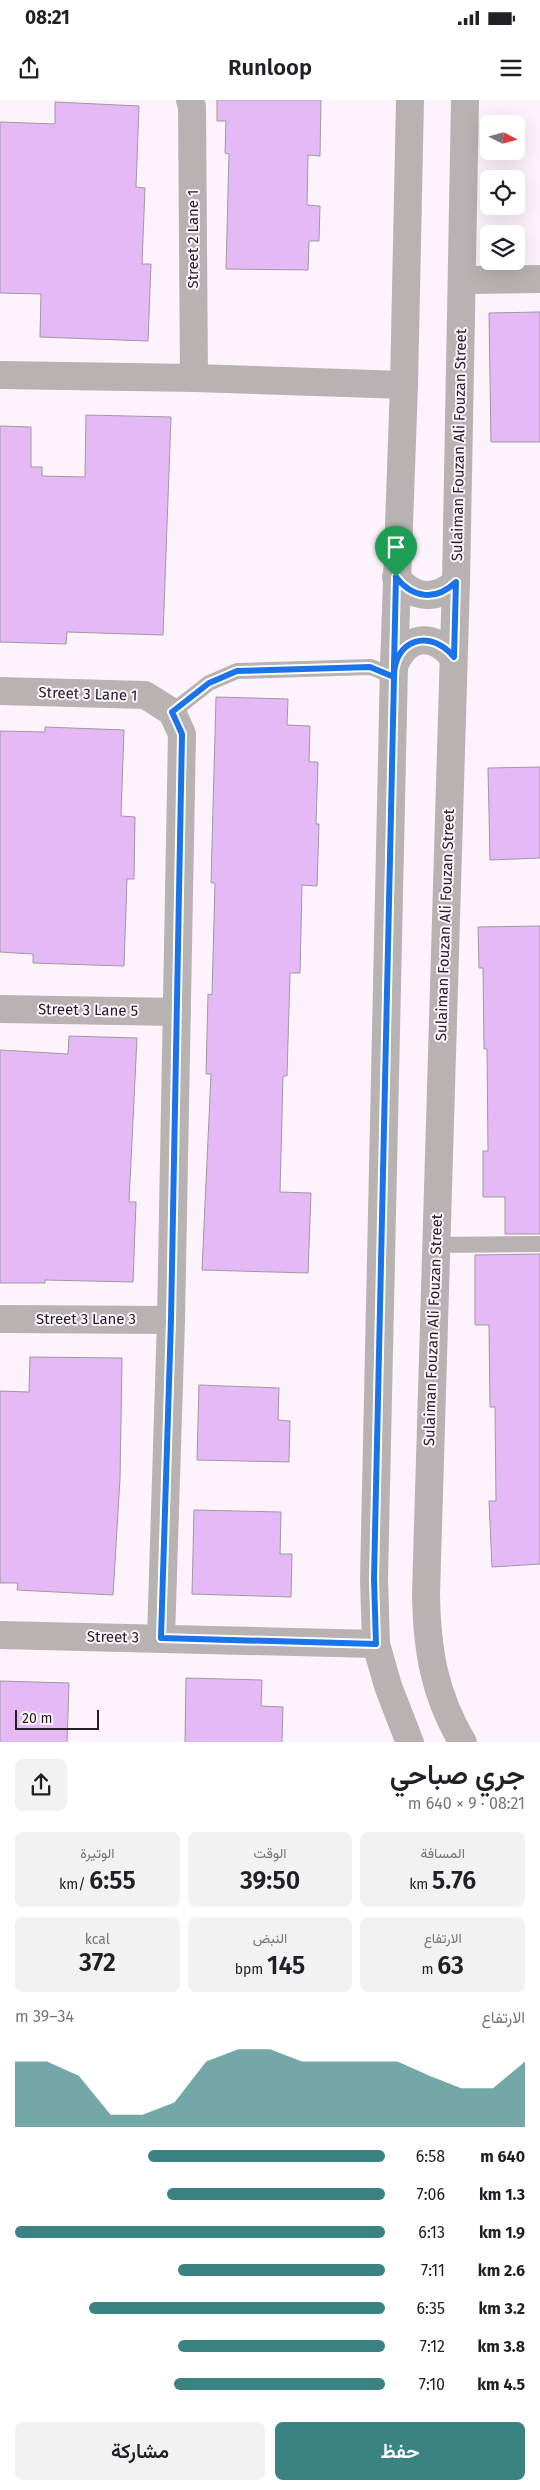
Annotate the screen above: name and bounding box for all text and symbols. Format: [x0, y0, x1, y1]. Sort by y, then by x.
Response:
text: 08:21 [25, 6, 70, 29]
icon: share [15, 54, 43, 82]
text: Runloop [228, 54, 312, 81]
icon: menu [497, 54, 525, 82]
north arrow [480, 115, 525, 160]
map controls [480, 115, 525, 270]
button: locate [480, 170, 525, 215]
street label: Street 2 Lane 1 [184, 190, 202, 289]
button: layers [480, 225, 525, 270]
street label: Sulaiman Fouzan Ali Fouzan Street [448, 328, 470, 561]
pin [375, 526, 417, 577]
icon: arrive [382, 533, 410, 561]
street label: Street 3 Lane 1 [38, 683, 138, 705]
street label: Sulaiman Fouzan Ali Fouzan Street [432, 808, 458, 1041]
street label: Street 3 Lane 5 [38, 1000, 138, 1020]
street label: Sulaiman Fouzan Ali Fouzan Street [420, 1213, 446, 1446]
street label: Street 3 Lane 3 [36, 1310, 136, 1328]
street label: Street 3 [87, 1628, 139, 1646]
scale bar [15, 1708, 99, 1731]
text: 20 m [22, 1710, 52, 1727]
text: جري صباحي [390, 1758, 525, 1791]
button: share [15, 1759, 67, 1811]
text: 08:21 · 9 × 640 m [408, 1794, 525, 1813]
text: الوتيرة [80, 1845, 114, 1862]
text: الوقت [254, 1845, 286, 1862]
text: المسافة [420, 1845, 465, 1862]
text: 6:55 [89, 1866, 136, 1896]
text: 39:50 [240, 1866, 300, 1896]
text: 5.76 [432, 1866, 476, 1896]
text: /km [59, 1876, 89, 1893]
text: km [409, 1876, 432, 1893]
text: النبض [253, 1930, 287, 1947]
text: الارتفاع [424, 1930, 462, 1947]
text: kcal [85, 1931, 110, 1948]
text: 372 [79, 1948, 116, 1978]
text: 145 [267, 1951, 305, 1981]
text: 63 [437, 1951, 464, 1981]
text: bpm [235, 1961, 267, 1978]
text: m [422, 1961, 437, 1978]
text: 34–39 m [15, 2007, 74, 2026]
text: الارتفاع [482, 2008, 525, 2027]
text: 6:58 [416, 2147, 445, 2166]
text: 640 m [480, 2147, 525, 2166]
text: 7:06 [417, 2185, 445, 2204]
text: 1.3 km [479, 2185, 525, 2204]
text: 6:13 [418, 2223, 445, 2242]
text: 1.9 km [479, 2223, 525, 2242]
text: 7:11 [421, 2261, 445, 2280]
text: 2.6 km [478, 2261, 525, 2280]
text: 6:35 [416, 2299, 445, 2318]
text: 3.2 km [478, 2299, 525, 2318]
text: 7:12 [420, 2337, 445, 2356]
text: 3.8 km [477, 2337, 525, 2356]
text: 7:10 [419, 2375, 445, 2394]
text: 4.5 km [477, 2375, 525, 2394]
button: مشاركة [15, 2422, 265, 2480]
button: حفظ [275, 2422, 525, 2480]

